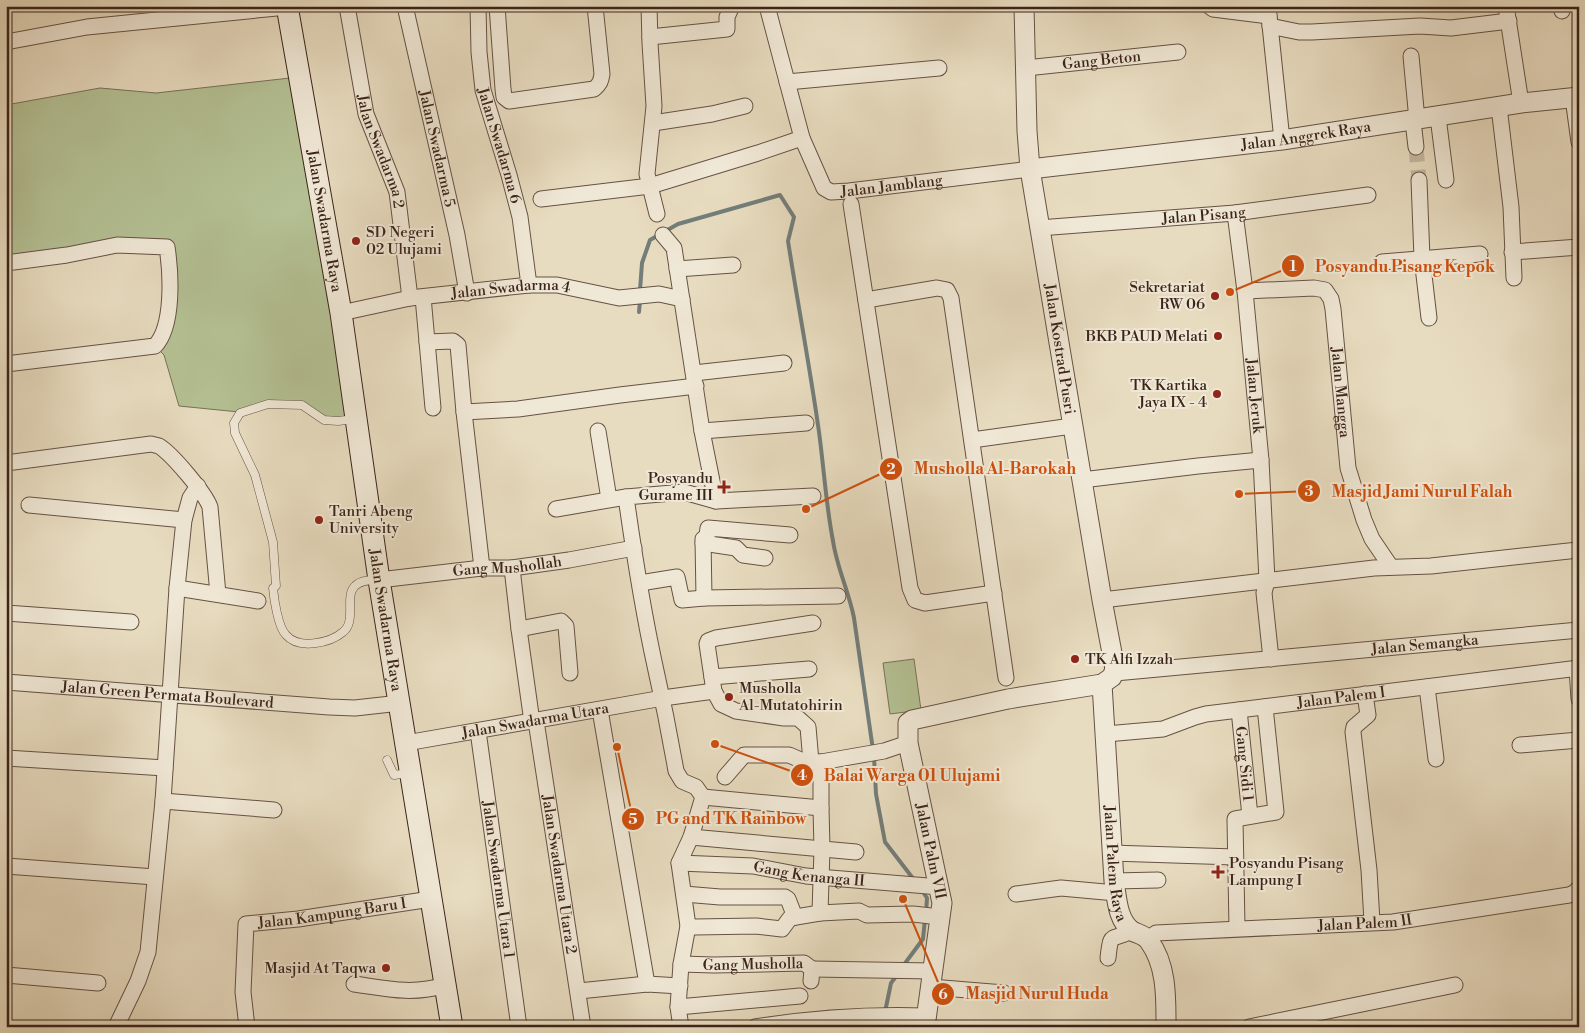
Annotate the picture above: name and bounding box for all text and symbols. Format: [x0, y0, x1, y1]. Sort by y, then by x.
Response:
street label: Gang Beton [1061, 47, 1142, 74]
street label: Jalan Swadarma 6 [472, 84, 525, 206]
street label: Jalan Swadarma 5 [414, 87, 459, 209]
street label: Jalan Swadarma 2 [353, 92, 408, 209]
street label: Jalan Anggrek Raya [1239, 117, 1373, 155]
street label: Jalan Swadarma Raya [302, 147, 346, 294]
street label: Jalan Jamblang [839, 171, 944, 202]
street label: Jalan Pisang [1160, 203, 1247, 229]
place label: SD Negeri 02 Ulujami [366, 223, 442, 259]
marker: SD Negeri 02 Ulujami [350, 235, 362, 247]
callout: Posyandu Pisang Kepok [1280, 251, 1505, 282]
text: 1 [1289, 257, 1297, 276]
text: Posyandu Pisang Kepok [1315, 257, 1496, 277]
street label: Jalan Swadarma 4 [449, 276, 572, 304]
place label: Sekretariat RW 06 [1129, 278, 1206, 314]
street label: Jalan Kostrad Pusri [1040, 281, 1079, 416]
marker: Sekretariat RW 06 [1209, 290, 1221, 302]
place label: BKB PAUD Melati [1085, 327, 1208, 346]
marker: BKB PAUD Melati [1212, 330, 1224, 342]
street label: Jalan Mangga [1327, 345, 1354, 439]
street label: Jalan Jeruk [1241, 357, 1268, 436]
place label: TK Kartika Jaya IX - 4 [1130, 376, 1207, 412]
marker: TK Kartika Jaya IX - 4 [1211, 388, 1223, 400]
callout: Musholla Al-Barokah [879, 453, 1086, 484]
text: Musholla Al-Barokah [914, 459, 1076, 479]
text: 2 [886, 460, 896, 479]
place label: Posyandu Gurame III [639, 469, 713, 505]
callout: Masjid Jami Nurul Falah [1297, 476, 1523, 507]
marker: Posyandu Gurame III [717, 480, 731, 494]
text: 3 [1304, 482, 1314, 501]
text: Masjid Jami Nurul Falah [1332, 482, 1513, 502]
place label: Tanri Abeng University [329, 502, 413, 538]
marker: Tanri Abeng University [313, 514, 325, 526]
street label: Jalan Swadarma Raya [365, 547, 406, 693]
street label: Gang Mushollah [452, 552, 563, 581]
street label: Jalan Semangka [1369, 630, 1480, 659]
place label: TK Alfi Izzah [1085, 650, 1173, 669]
marker: TK Alfi Izzah [1069, 653, 1081, 665]
street label: Jalan Green Permata Boulevard [60, 677, 275, 713]
place label: Musholla Al-Mutatohirin [738, 679, 843, 715]
street label: Jalan Palem I [1295, 683, 1387, 713]
marker: Musholla Al-Mutatohirin [723, 691, 735, 703]
street label: Jalan Swadarma Utara [459, 699, 611, 743]
street label: Gang Sidi 1 [1231, 725, 1257, 803]
callout: Balai Warga 01 Ulujami [789, 760, 1011, 791]
text: 4 [797, 766, 807, 785]
text: Balai Warga 01 Ulujami [824, 766, 1000, 786]
street label: Jalan Swadarma Utara 2 [537, 792, 581, 955]
street label: Jalan Swadarma Utara 1 [478, 799, 518, 960]
street label: Jalan Palm VII [911, 800, 950, 901]
callout: PG and TK Rainbow [621, 803, 816, 834]
street label: Jalan Palem Raya [1099, 804, 1131, 925]
text: PG and TK Rainbow [656, 809, 807, 829]
text: 5 [628, 810, 638, 829]
place label: Posyandu Pisang Lampung I [1229, 854, 1344, 890]
street label: Gang Kenanga II [752, 857, 866, 891]
marker: Posyandu Pisang Lampung I [1211, 865, 1225, 879]
street label: Jalan Kampung Baru I [256, 894, 408, 933]
street label: Jalan Palem II [1316, 910, 1414, 936]
street label: Gang Musholla [702, 954, 804, 975]
place label: Masjid At Taqwa [264, 959, 376, 978]
marker: Masjid At Taqwa [380, 962, 392, 974]
callout: Masjid Nurul Huda [930, 978, 1119, 1009]
text: Masjid Nurul Huda [965, 984, 1109, 1004]
text: 6 [938, 985, 948, 1004]

